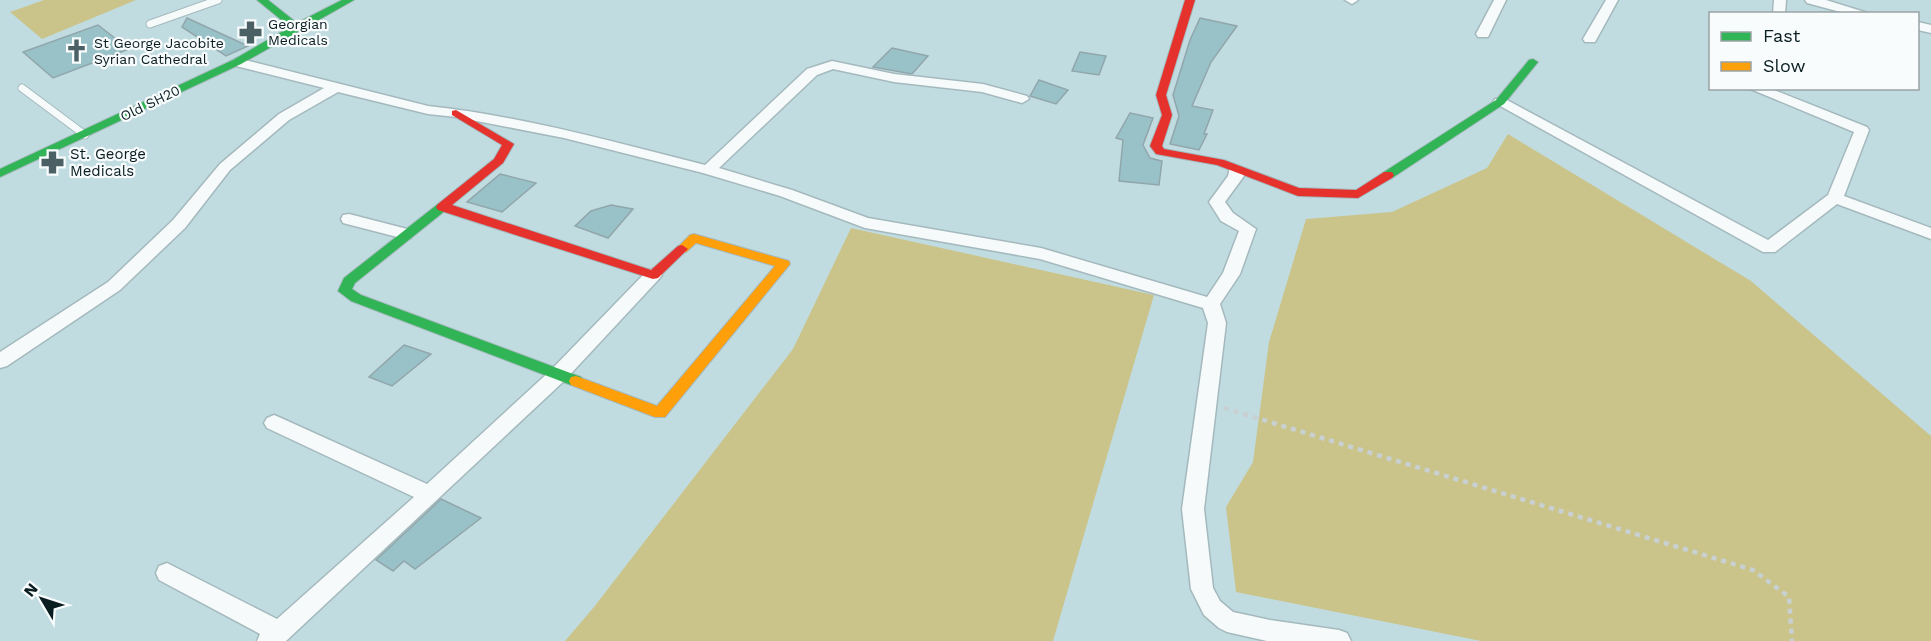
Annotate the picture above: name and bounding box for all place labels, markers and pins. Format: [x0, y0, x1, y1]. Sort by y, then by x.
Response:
place label: Georgian Medicals [268, 16, 328, 48]
pharmacy icon: Georgian Medicals [237, 19, 263, 45]
place label: St George Jacobite Syrian Cathedral [94, 35, 224, 67]
church icon: St George Jacobite Syrian Cathedral [63, 38, 89, 64]
place label: St. George Medicals [70, 145, 146, 180]
pharmacy icon: St. George Medicals [39, 150, 65, 176]

